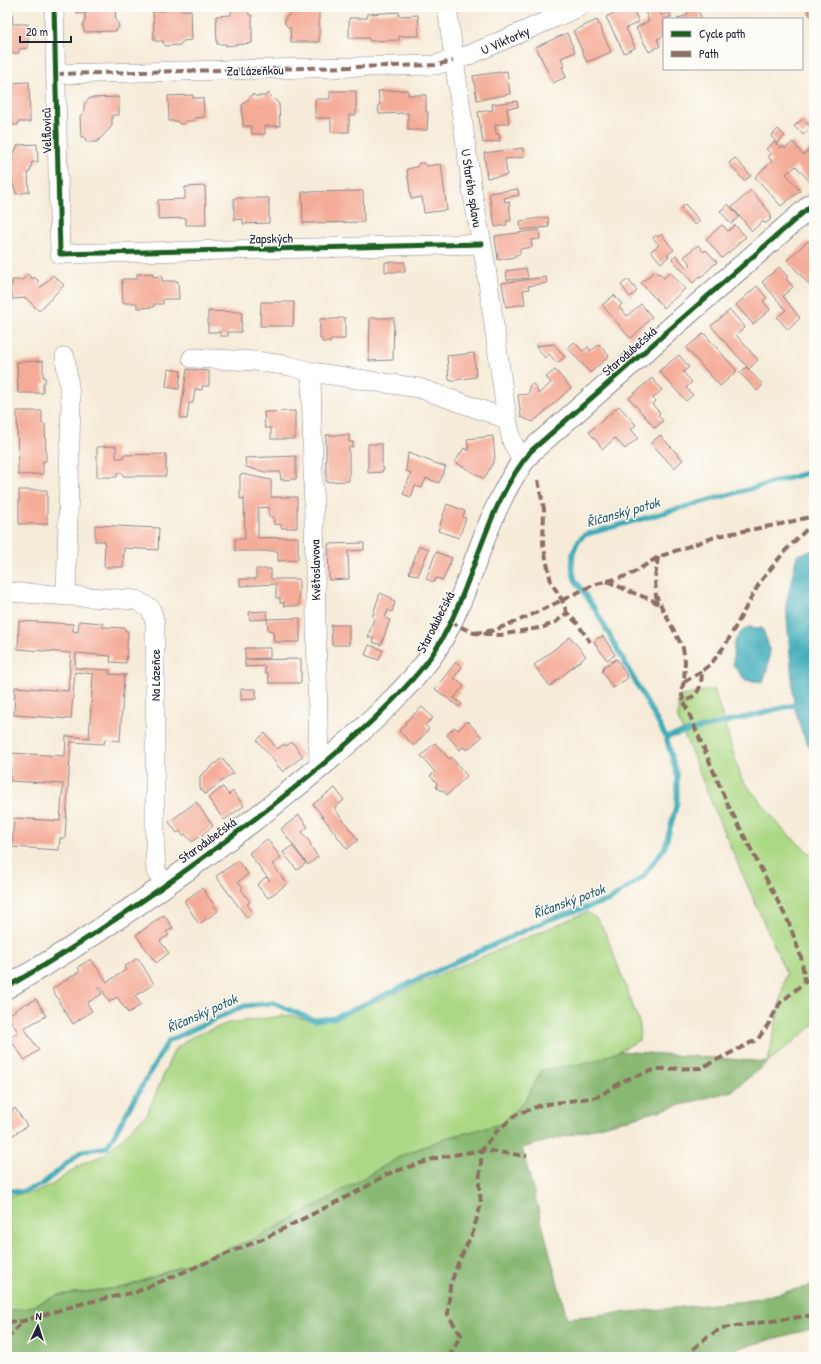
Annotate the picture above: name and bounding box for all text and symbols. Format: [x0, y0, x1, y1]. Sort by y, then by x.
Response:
scale bar [20, 18, 71, 44]
legend [663, 18, 803, 70]
street label: U Viktorky [478, 21, 533, 59]
text: 20 m [26, 23, 48, 40]
text: Cycle path [699, 25, 745, 42]
text: Path [699, 45, 719, 62]
street label: Za Lázeňkou [226, 61, 284, 79]
street label: Velfloviců [37, 108, 55, 154]
street label: U Starého splavu [457, 148, 487, 228]
street label: Zapských [249, 229, 294, 247]
street label: Starodubečská [598, 322, 660, 380]
water label: Říčanský potok [584, 492, 663, 532]
street label: Květoslavova [305, 539, 325, 601]
street label: Starodubečská [412, 588, 458, 656]
street label: Na Lázeňce [146, 649, 164, 701]
street label: Starodubečská [175, 813, 239, 867]
water label: Říčanský potok [530, 878, 609, 923]
water label: Říčanský potok [164, 988, 241, 1037]
north arrow [18, 1306, 58, 1346]
text: N [35, 1309, 42, 1323]

